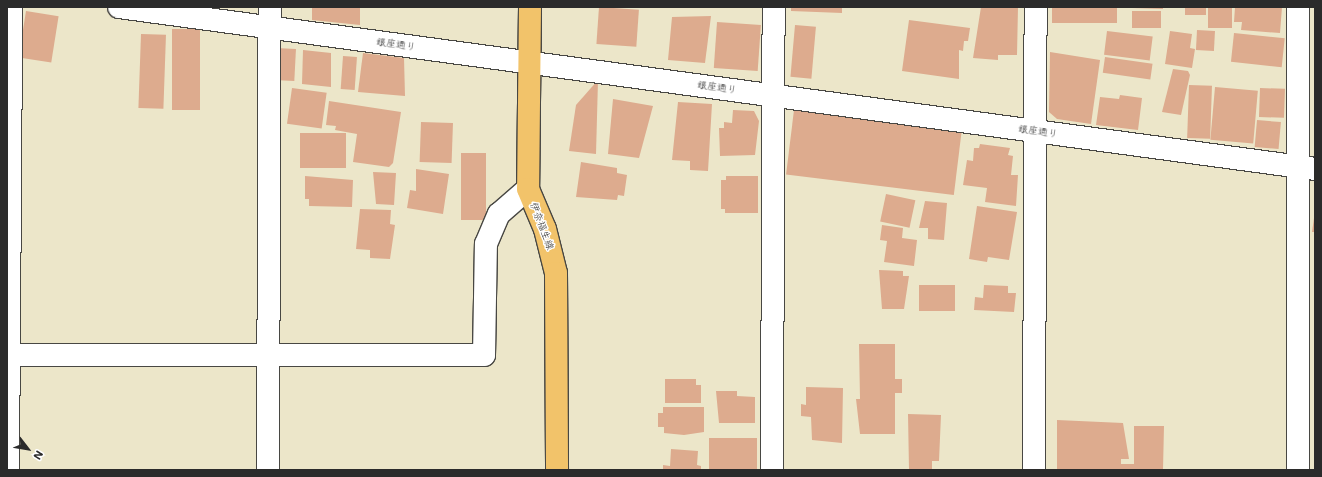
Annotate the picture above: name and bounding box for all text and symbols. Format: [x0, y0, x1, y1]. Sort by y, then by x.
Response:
street label: 銀座通り [375, 35, 417, 53]
street label: 銀座通り [696, 78, 738, 96]
street label: 銀座通り [1017, 122, 1059, 140]
street label: 伊奈福生線 [527, 201, 557, 251]
north arrow [8, 429, 48, 469]
text: N [30, 448, 47, 463]

